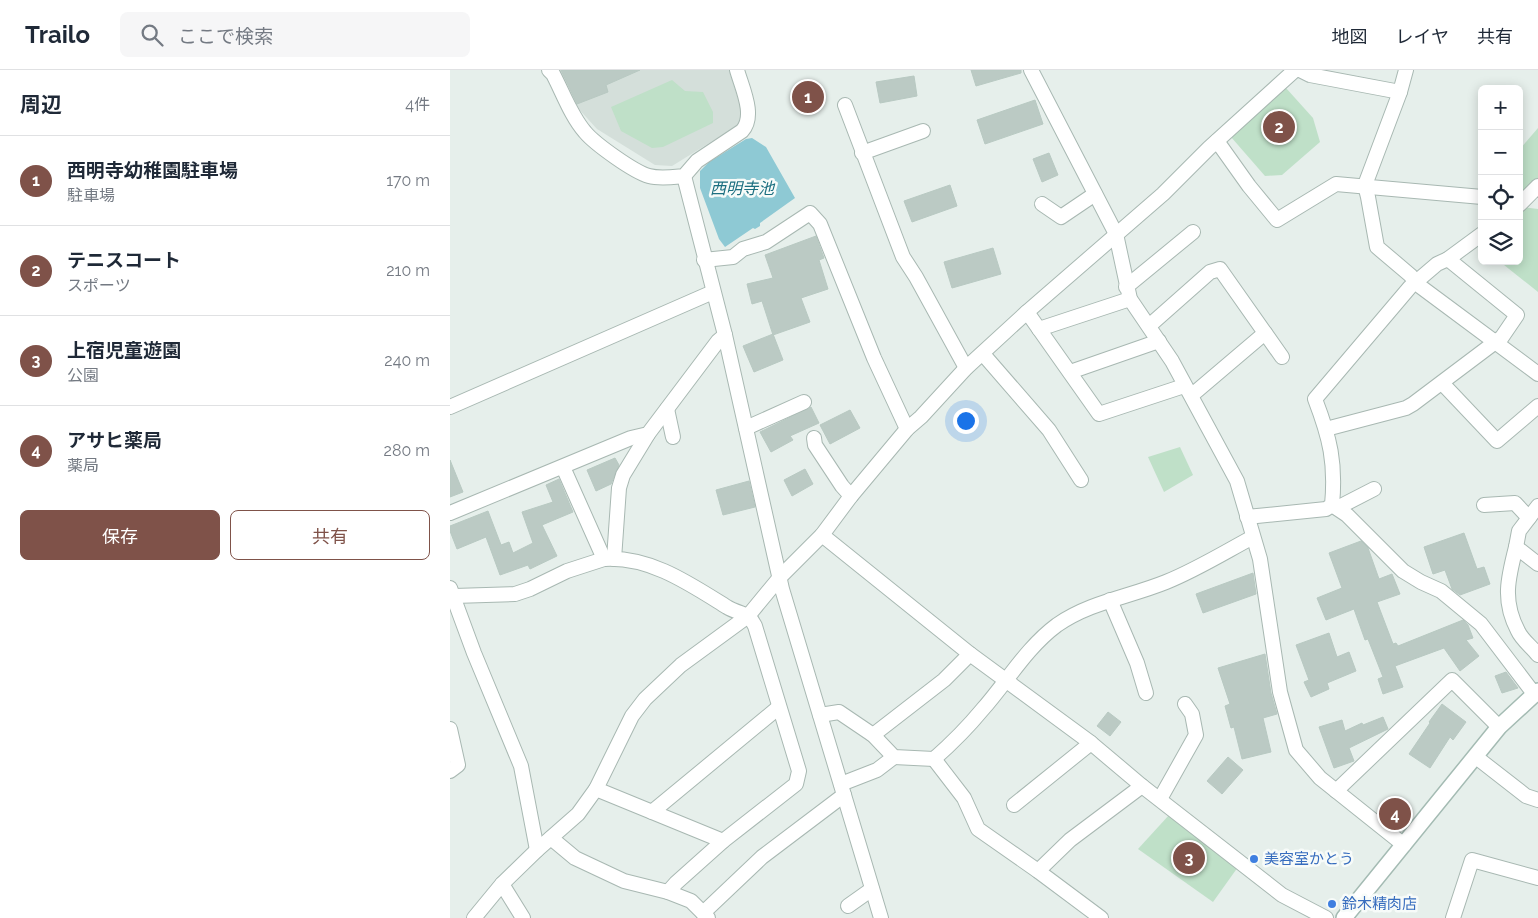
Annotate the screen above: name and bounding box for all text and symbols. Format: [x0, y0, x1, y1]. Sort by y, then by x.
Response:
search box [120, 12, 470, 57]
text: Trailo [25, 20, 90, 49]
icon: search [138, 21, 166, 49]
text: ここで検索 [178, 25, 273, 47]
text: 地図 [1332, 26, 1368, 47]
text: レイヤ [1396, 26, 1449, 47]
text: 共有 [1477, 26, 1513, 47]
pin: 1 [792, 78, 824, 116]
map controls [1478, 85, 1523, 265]
button: + [1478, 85, 1523, 130]
text: 周辺 [20, 92, 62, 117]
text: 4件 [405, 95, 430, 114]
pin: 2 [1263, 108, 1295, 146]
button: − [1478, 130, 1523, 175]
text: 西明寺幼稚園駐車場 [67, 159, 238, 181]
text: 1 [32, 171, 40, 190]
text: 170 m [386, 171, 430, 190]
button: locate [1478, 175, 1523, 220]
water label: 西明寺池 [710, 179, 776, 198]
text: 駐車場 [67, 186, 115, 205]
button: layers [1478, 220, 1523, 265]
text: テニスコート [67, 249, 181, 271]
text: 2 [31, 261, 41, 280]
text: 210 m [386, 261, 430, 280]
text: スポーツ [67, 276, 131, 295]
text: 上宿児童遊園 [67, 339, 181, 361]
text: 3 [32, 351, 40, 370]
text: 240 m [384, 351, 430, 370]
text: 公園 [67, 366, 99, 385]
your location [953, 408, 979, 434]
text: アサヒ薬局 [67, 429, 162, 451]
text: 4 [31, 441, 41, 460]
text: 280 m [384, 441, 430, 460]
text: 薬局 [67, 456, 99, 475]
button: 保存 [20, 510, 220, 560]
button: 共有 [230, 510, 430, 560]
pin: 4 [1379, 795, 1411, 833]
pin: 3 [1173, 839, 1205, 877]
place label: 美容室かとう [1264, 850, 1354, 868]
marker: 美容室かとう [1248, 853, 1260, 865]
place label: 鈴木精肉店 [1342, 895, 1417, 913]
marker: 鈴木精肉店 [1326, 898, 1338, 910]

